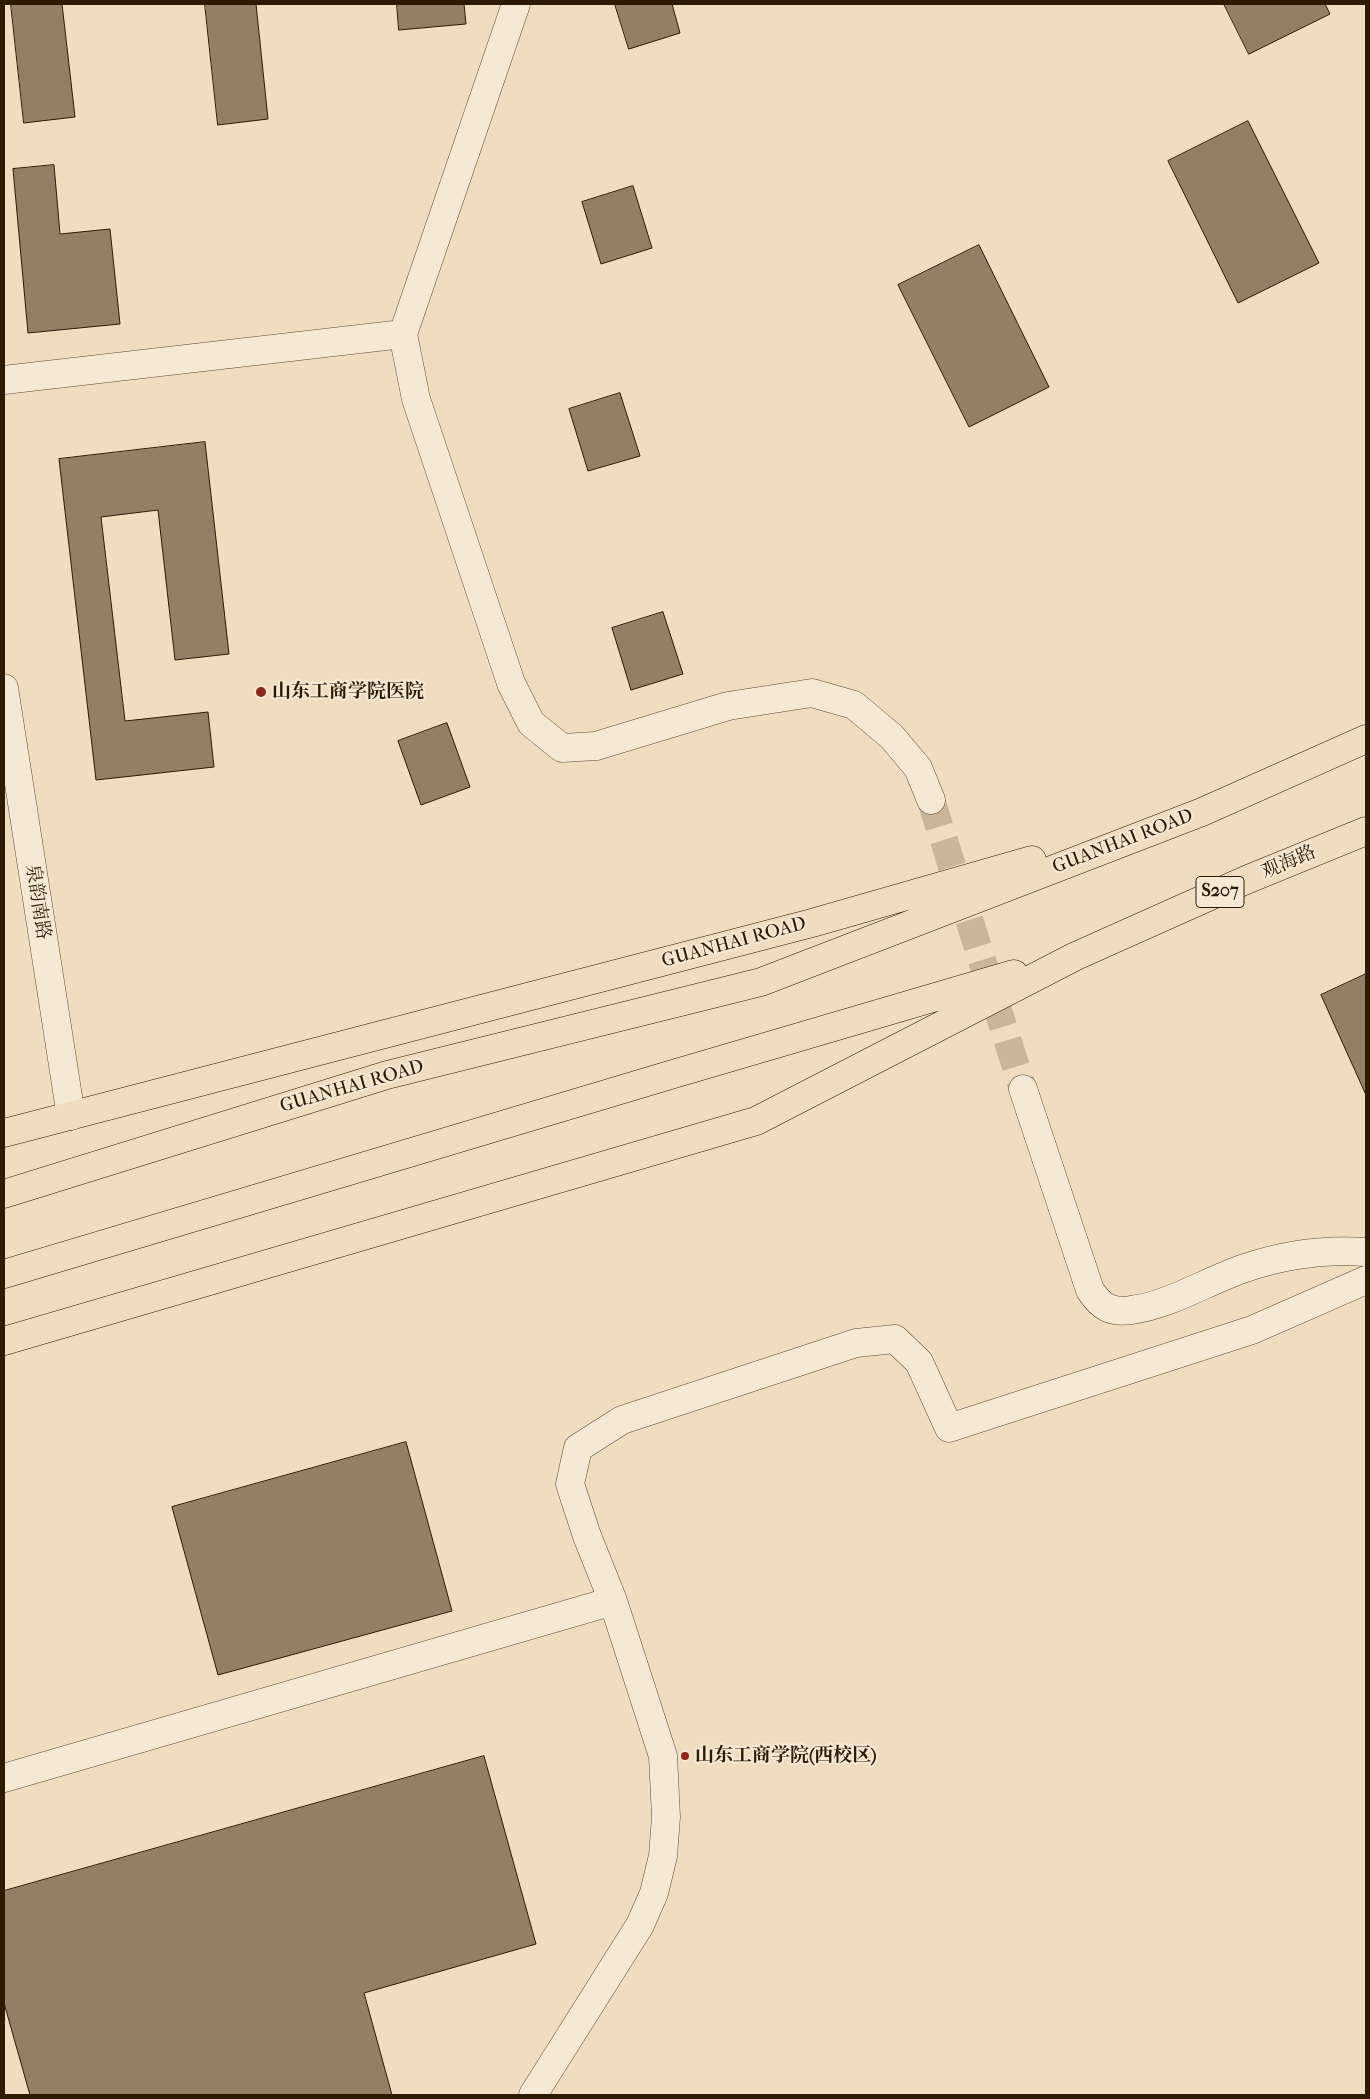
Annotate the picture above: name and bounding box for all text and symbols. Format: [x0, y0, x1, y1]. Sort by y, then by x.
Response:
place label: 山东工商学院医院 [272, 681, 424, 703]
marker: 山东工商学院医院 [254, 685, 268, 699]
street label: GUANHAI ROAD [1050, 805, 1196, 879]
street label: 观海路 [1258, 841, 1320, 885]
street label: 泉韵南路 [20, 863, 54, 941]
road number: S207 [1196, 876, 1244, 908]
street label: GUANHAI ROAD [659, 913, 809, 973]
street label: GUANHAI ROAD [277, 1056, 427, 1118]
place label: 山东工商学院(西校区) [695, 1745, 877, 1767]
marker: 山东工商学院(西校区) [679, 1750, 691, 1762]

